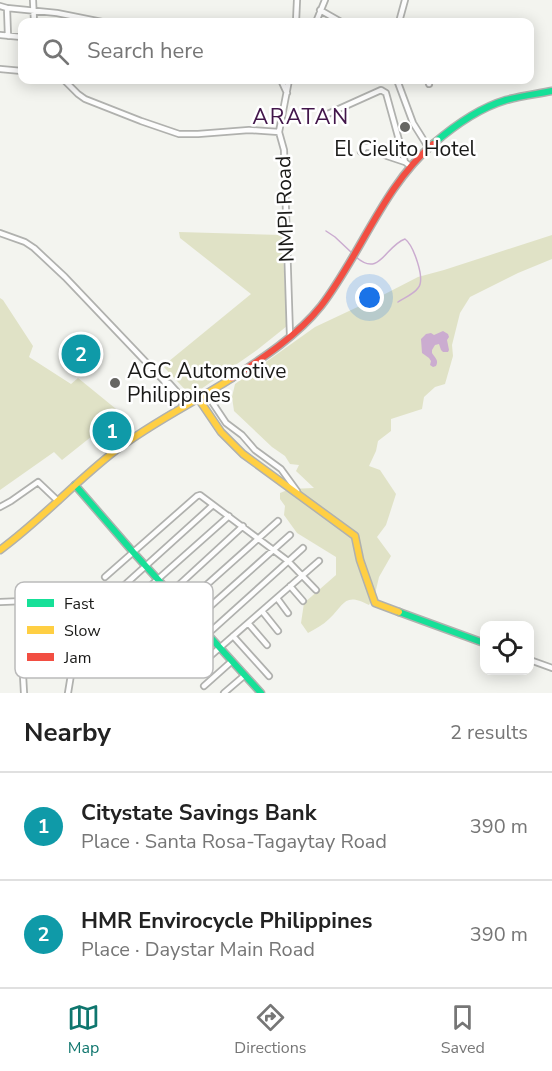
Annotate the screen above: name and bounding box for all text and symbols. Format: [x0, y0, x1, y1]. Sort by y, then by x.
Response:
search box [18, 18, 534, 84]
icon: search [39, 35, 72, 68]
text: Search here [87, 36, 204, 66]
district label: ARATAN [252, 102, 350, 132]
marker: El Cielito Hotel [398, 120, 412, 134]
place label: El Cielito Hotel [334, 135, 477, 163]
street label: NMPI Road [269, 155, 301, 263]
your location [355, 283, 384, 312]
pin: 2 [62, 332, 100, 376]
place label: AGC Automotive Philippines [127, 357, 286, 409]
marker: AGC Automotive Philippines [108, 376, 122, 390]
pin: 1 [92, 408, 132, 454]
legend [15, 582, 213, 678]
text: Fast [64, 593, 95, 615]
text: Slow [64, 620, 101, 642]
map controls [480, 621, 534, 675]
button: locate [480, 621, 534, 675]
text: Jam [63, 647, 91, 669]
text: Nearby [24, 715, 111, 750]
text: 2 results [450, 719, 528, 746]
text: Citystate Savings Bank [81, 798, 317, 828]
text: 1 [38, 813, 50, 840]
text: 390 m [470, 813, 528, 840]
text: Place · Santa Rosa-Tagaytay Road [81, 828, 387, 855]
text: HMR Envirocycle Philippines [81, 906, 372, 936]
text: 2 [38, 921, 50, 948]
text: 390 m [470, 921, 528, 948]
text: Place · Daystar Main Road [81, 936, 315, 963]
tab: Map [67, 1001, 100, 1059]
tab: Directions [234, 1001, 306, 1059]
tab: Saved [441, 1001, 485, 1059]

